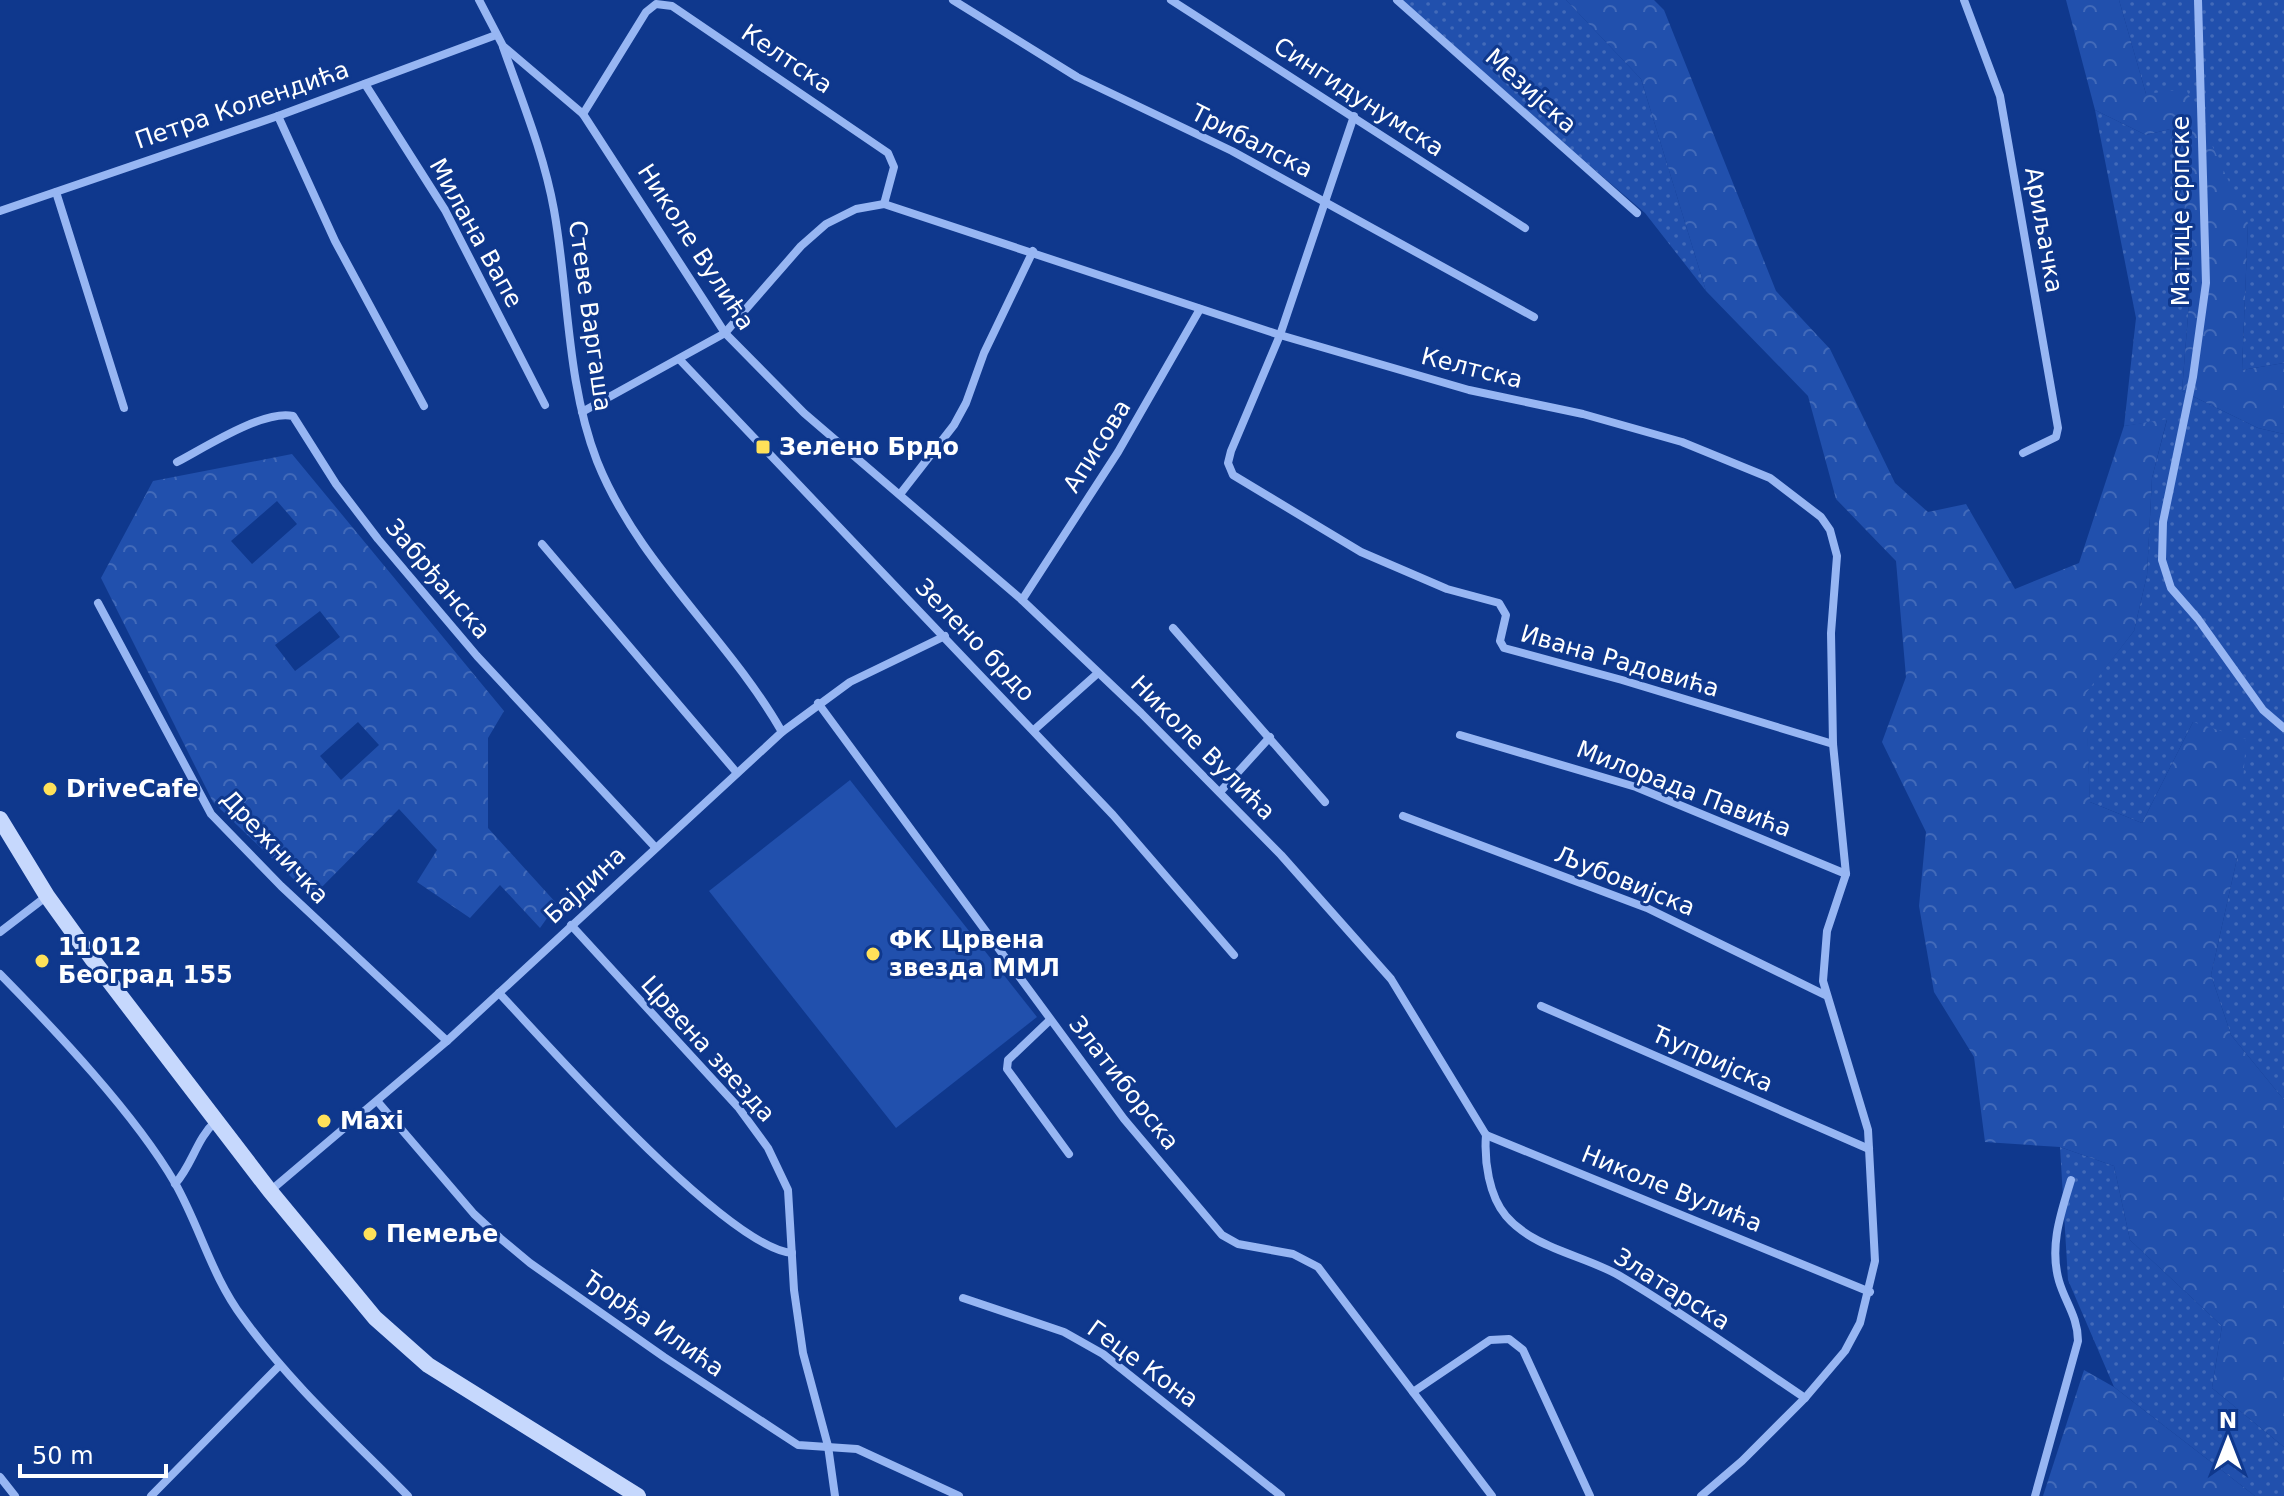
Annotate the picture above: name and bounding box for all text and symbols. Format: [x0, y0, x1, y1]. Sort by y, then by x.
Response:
street label: Келтска [736, 18, 838, 100]
street label: Сингидунумска [1269, 31, 1449, 163]
street label: Мезијска [1480, 43, 1582, 139]
street label: Петра Колендића [131, 55, 353, 155]
street label: Трибалска [1186, 98, 1317, 184]
street label: Матице српске [2167, 116, 2195, 306]
street label: Милана Вапе [424, 154, 528, 312]
street label: Николе Вулића [632, 159, 760, 335]
street label: Ариљачка [2019, 165, 2069, 295]
street label: Стеве Варгаша [563, 219, 617, 413]
street label: Келтска [1418, 342, 1526, 394]
street label: Аписова [1057, 394, 1137, 498]
place label: Зелено Брдо [779, 433, 959, 461]
marker: Зелено Брдо [754, 438, 772, 456]
street label: Забрђанска [380, 513, 496, 645]
street label: Зелено брдо [910, 573, 1040, 707]
street label: Ивана Радовића [1517, 619, 1723, 703]
street label: Николе Вулића [1125, 670, 1281, 826]
street label: Милорада Павића [1573, 735, 1795, 843]
place label: DriveCafe [66, 775, 198, 803]
marker: DriveCafe [41, 780, 59, 798]
street label: Дрежничка [215, 784, 335, 910]
street label: Љубовијска [1551, 840, 1699, 922]
street label: Бајдина [539, 841, 631, 929]
place label: ФК Црвена звезда ММЛ [889, 926, 1060, 982]
place label: 11012 Београд 155 [58, 933, 233, 989]
marker: ФК Црвена звезда ММЛ [864, 945, 882, 963]
marker: 11012 Београд 155 [33, 952, 51, 970]
street label: Црвена звезда [635, 970, 781, 1128]
street label: Златиборска [1063, 1010, 1185, 1156]
street label: Ћупријска [1648, 1020, 1777, 1098]
place label: Maxi [340, 1107, 404, 1135]
marker: Maxi [315, 1112, 333, 1130]
street label: Николе Вулића [1578, 1140, 1766, 1238]
place label: Пемеље [386, 1220, 498, 1248]
marker: Пемеље [361, 1225, 379, 1243]
street label: Златарска [1609, 1242, 1735, 1336]
street label: Ђорђа Илића [577, 1265, 730, 1383]
street label: Геце Кона [1082, 1314, 1204, 1414]
north arrow [2188, 1400, 2268, 1480]
text: N [2219, 1408, 2237, 1433]
scale bar [20, 1428, 166, 1478]
text: 50 m [32, 1442, 94, 1470]

